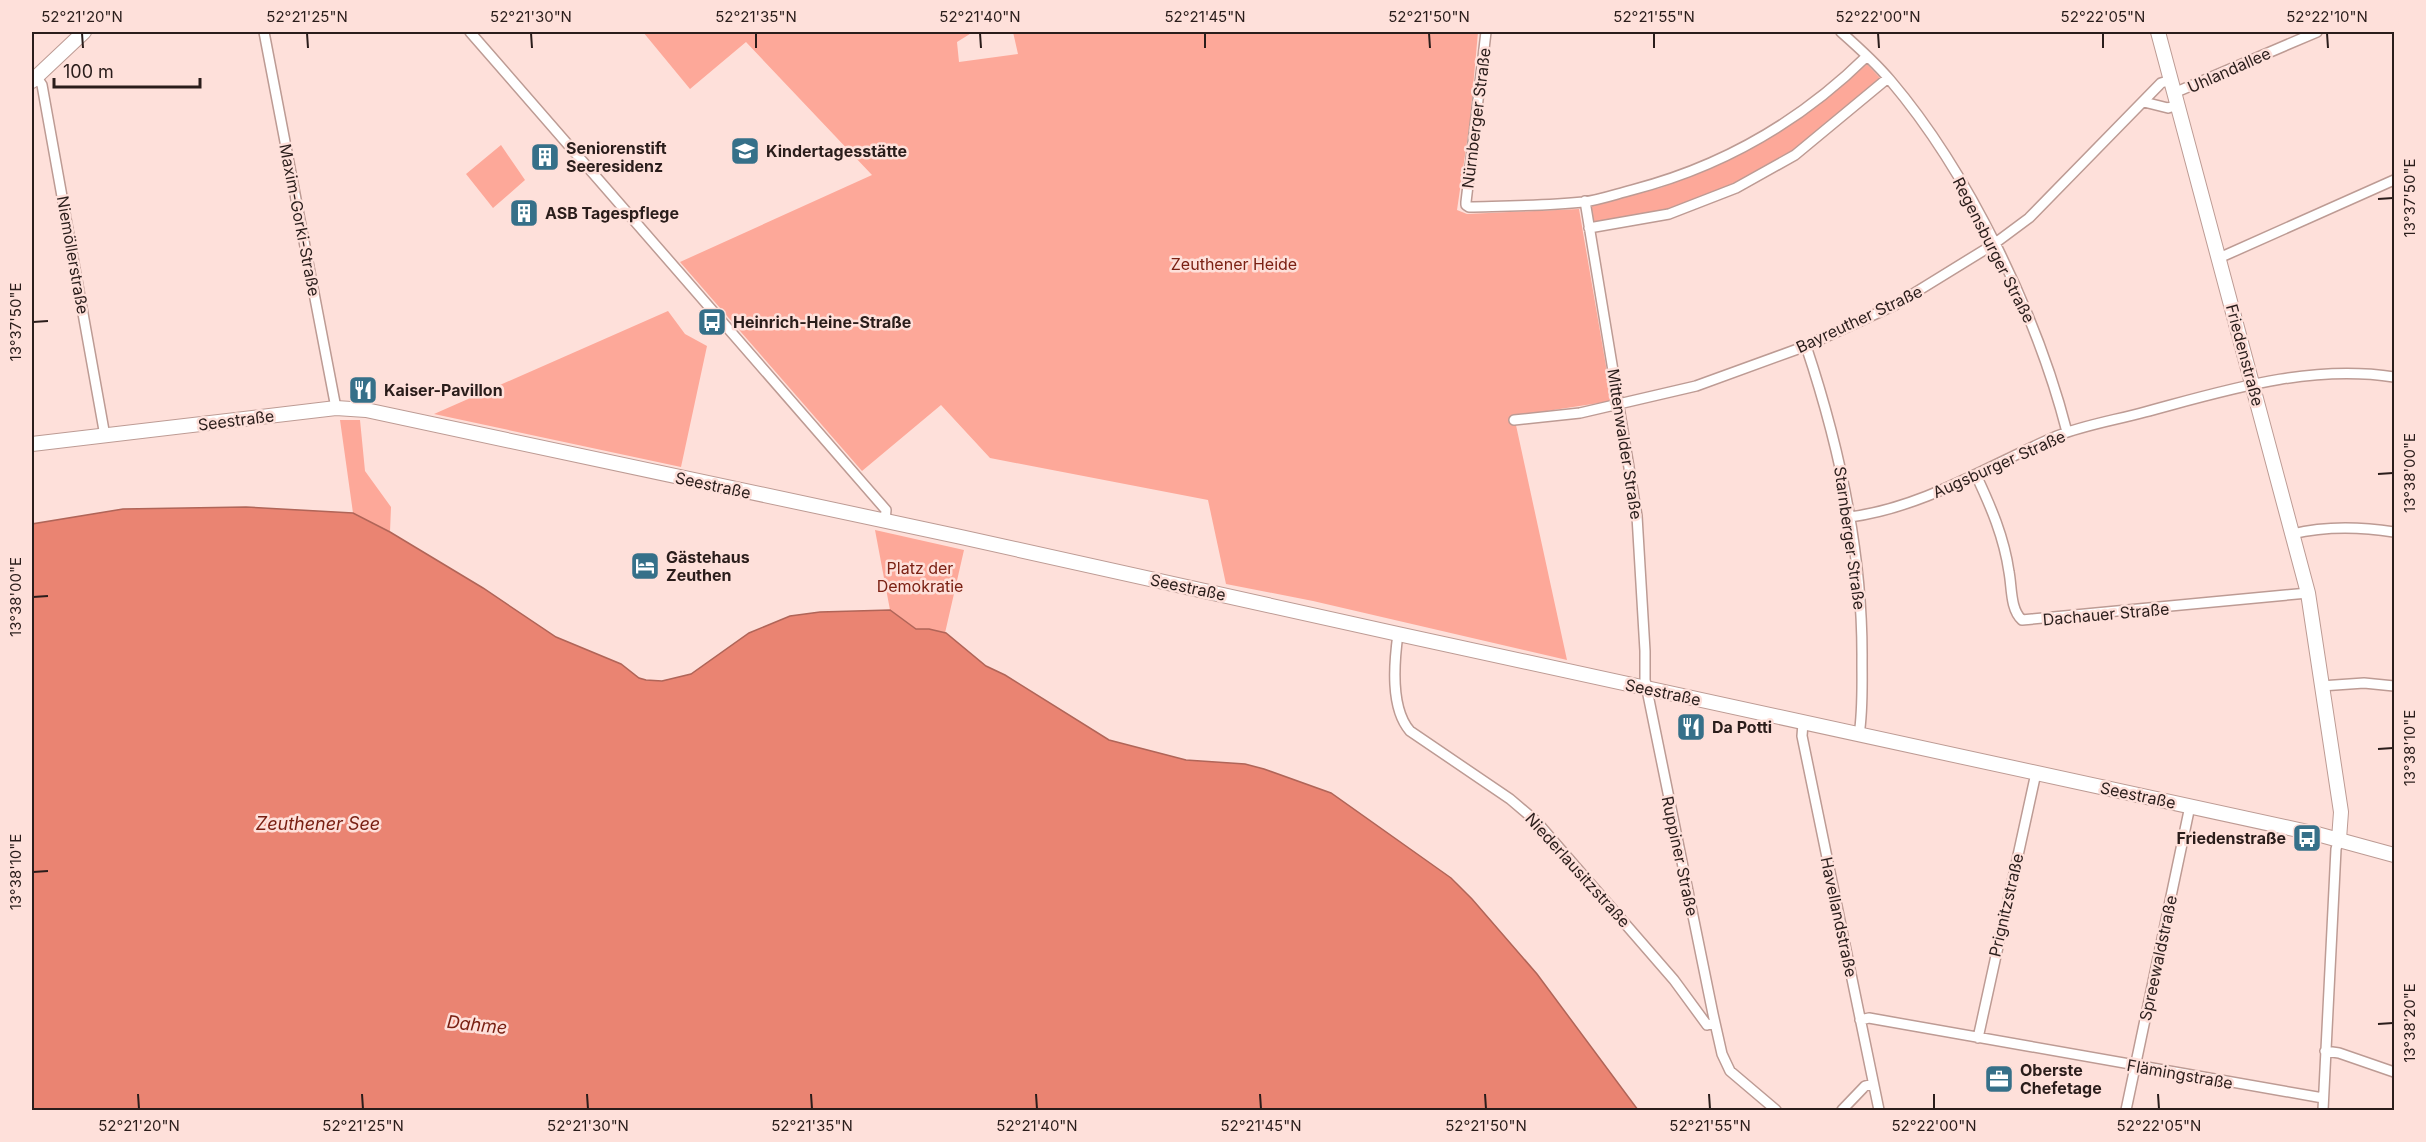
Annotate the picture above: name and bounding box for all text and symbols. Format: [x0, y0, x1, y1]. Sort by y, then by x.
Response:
text: 52°21'20"N [41, 7, 123, 26]
text: 52°21'25"N [266, 7, 348, 26]
text: 52°21'30"N [490, 7, 572, 26]
text: 52°21'35"N [715, 7, 797, 26]
text: 52°21'40"N [939, 7, 1021, 26]
text: 52°21'45"N [1164, 7, 1246, 26]
text: 52°21'50"N [1388, 7, 1470, 26]
text: 52°21'55"N [1613, 7, 1695, 26]
text: 52°22'00"N [1835, 7, 1921, 26]
text: 52°22'05"N [2061, 7, 2145, 26]
text: 52°22'10"N [2286, 7, 2368, 26]
street label: Uhlandallee [2184, 43, 2274, 97]
street label: Nürnberger Straße [1457, 47, 1495, 189]
scale bar [54, 51, 200, 89]
text: 100 m [63, 61, 114, 82]
school or university icon: Kindertagesstätte [729, 135, 761, 167]
place label: Seniorenstift Seeresidenz [566, 138, 667, 176]
building icon: Seniorenstift Seeresidenz [529, 141, 561, 173]
place label: Kindertagesstätte [766, 141, 907, 161]
street label: Maxim-Gorki-Straße [275, 142, 325, 298]
text: 13°37'50"E [2400, 159, 2419, 237]
street label: Regensburger Straße [1949, 174, 2039, 326]
street label: Niemöllerstraße [53, 194, 93, 316]
building icon: ASB Tagespflege [508, 197, 540, 229]
place label: ASB Tagespflege [545, 203, 679, 223]
park label: Zeuthener Heide [1171, 254, 1297, 274]
street label: Bayreuther Straße [1793, 281, 1925, 357]
text: 13°37'50"E [6, 283, 25, 361]
street label: Friedenstraße [2222, 302, 2268, 408]
bus stop icon: Heinrich-Heine-Straße [696, 306, 728, 338]
place label: Heinrich-Heine-Straße [733, 312, 911, 332]
street label: Mittenwalder Straße [1603, 367, 1647, 521]
restaurant icon: Kaiser-Pavillon [347, 374, 379, 406]
place label: Kaiser-Pavillon [384, 380, 503, 400]
street label: Seestraße [197, 405, 275, 435]
street label: Augsburger Straße [1930, 426, 2068, 502]
text: 13°38'00"E [2400, 433, 2419, 513]
street label: Starnberger Straße [1830, 465, 1870, 611]
street label: Seestraße [673, 467, 753, 503]
place label: Gästehaus Zeuthen [666, 547, 750, 585]
hotel icon: Gästehaus Zeuthen [629, 550, 661, 582]
text: 13°38'00"E [6, 557, 25, 637]
park label: Platz der Demokratie [877, 558, 963, 596]
street label: Seestraße [1148, 569, 1228, 605]
street label: Dachauer Straße [2042, 598, 2170, 630]
street label: Seestraße [1623, 674, 1703, 710]
text: 13°38'10"E [2400, 710, 2419, 786]
restaurant icon: Da Potti [1675, 711, 1707, 743]
place label: Da Potti [1712, 717, 1772, 737]
street label: Seestraße [2098, 777, 2178, 813]
street label: Ruppiner Straße [1658, 794, 1702, 918]
street label: Niederlausitzstraße [1521, 809, 1635, 931]
water label: Zeuthener See [256, 813, 380, 834]
bus stop icon: Friedenstraße [2291, 822, 2323, 854]
place label: Friedenstraße [2176, 828, 2286, 848]
text: 13°38'10"E [6, 834, 25, 910]
street label: Prignitzstraße [1984, 851, 2028, 959]
street label: Havellandstraße [1816, 855, 1862, 979]
street label: Spreewaldstraße [2135, 893, 2181, 1023]
text: 13°38'20"E [2400, 983, 2419, 1063]
water label: Dahme [446, 1011, 508, 1038]
street label: Flämingstraße [2125, 1055, 2235, 1093]
place label: Oberste Chefetage [2020, 1060, 2102, 1098]
office icon: Oberste Chefetage [1983, 1063, 2015, 1095]
text: 52°21'20"N [98, 1116, 180, 1135]
text: 52°21'25"N [322, 1116, 404, 1135]
text: 52°21'30"N [547, 1116, 629, 1135]
text: 52°21'35"N [771, 1116, 853, 1135]
text: 52°21'40"N [996, 1116, 1078, 1135]
text: 52°21'45"N [1220, 1116, 1302, 1135]
text: 52°21'50"N [1445, 1116, 1527, 1135]
text: 52°21'55"N [1669, 1116, 1751, 1135]
text: 52°22'00"N [1891, 1116, 1977, 1135]
text: 52°22'05"N [2117, 1116, 2201, 1135]

